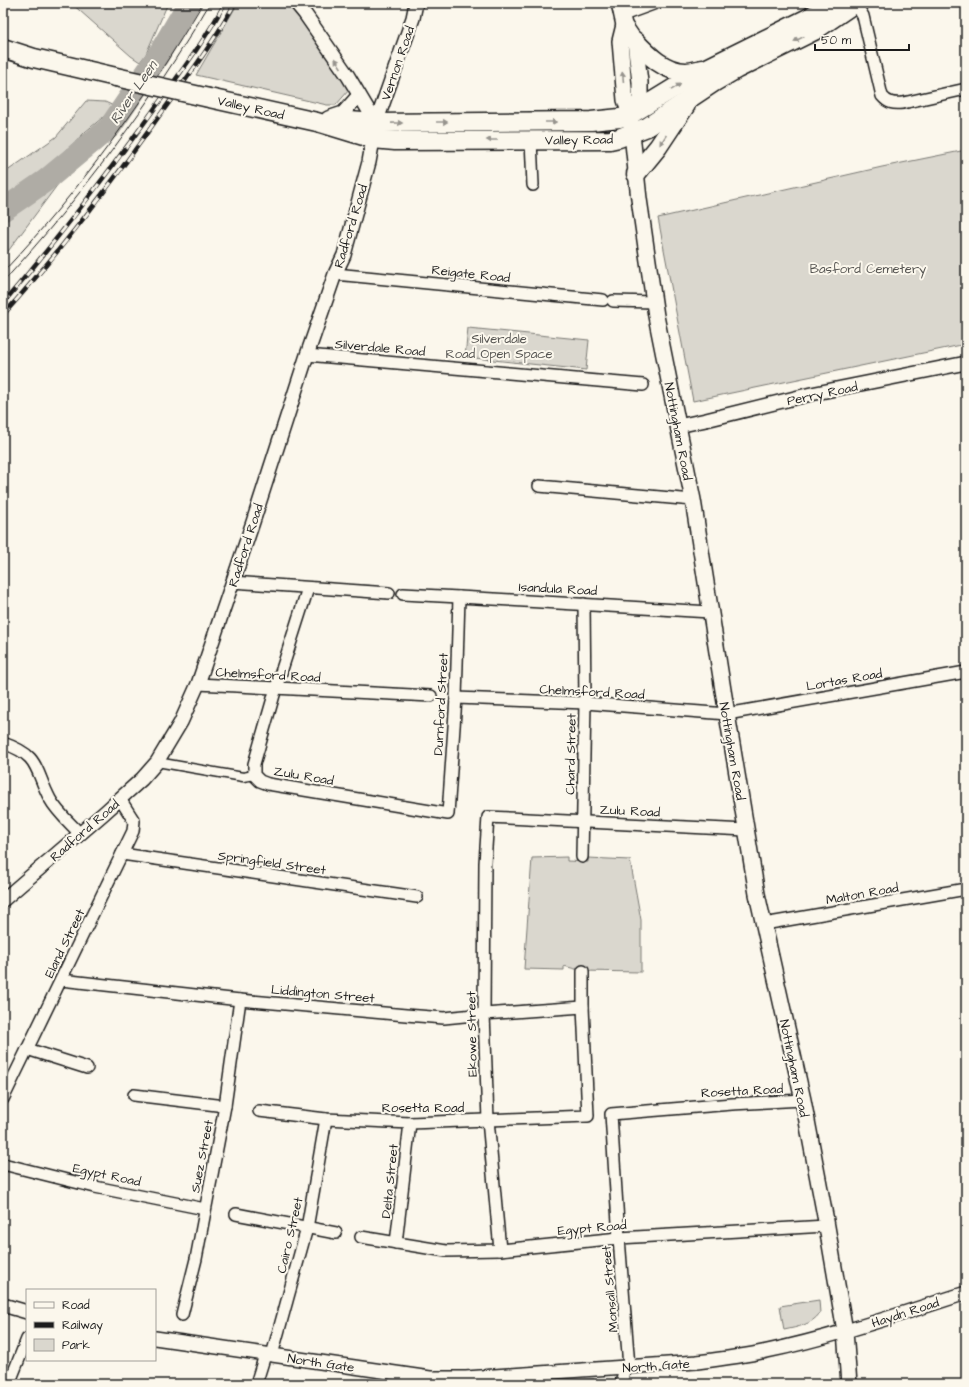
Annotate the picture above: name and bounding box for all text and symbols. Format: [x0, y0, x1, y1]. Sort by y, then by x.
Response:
street label: Vernon Road [377, 23, 419, 103]
scale bar [815, 26, 909, 52]
text: 50 m [821, 32, 852, 49]
one-way arrow [793, 36, 804, 42]
water label: River Leen [105, 56, 163, 128]
one-way arrow [334, 57, 342, 68]
one-way arrow [619, 71, 626, 83]
one-way arrow [671, 83, 681, 91]
street label: Valley Road [215, 92, 286, 125]
one-way arrow [436, 119, 449, 125]
one-way arrow [545, 119, 558, 125]
one-way arrow [391, 120, 404, 126]
street label: Valley Road [545, 130, 614, 151]
one-way arrow [659, 135, 667, 145]
one-way arrow [485, 137, 498, 143]
street label: Radford Road [330, 182, 372, 270]
park label: Basford Cemetery [810, 260, 926, 279]
street label: Reigate Road [431, 261, 511, 288]
park label: Silverdale Road Open Space [445, 330, 553, 363]
street label: Silverdale Road [334, 335, 426, 361]
street label: Perry Road [785, 378, 860, 411]
street label: Nottingham Road [659, 381, 696, 482]
street label: Radford Road [224, 501, 268, 589]
street label: Isandula Road [518, 578, 598, 600]
street label: Durnford Street [429, 651, 453, 756]
street label: Chelmsford Road [215, 663, 321, 687]
street label: Lortas Road [805, 664, 884, 696]
street label: Chelmsford Road [539, 680, 645, 704]
street label: Nottingham Road [714, 701, 750, 802]
street label: Chard Street [561, 712, 581, 795]
street label: Zulu Road [272, 762, 336, 790]
street label: Radford Road [46, 795, 123, 866]
street label: Zulu Road [599, 800, 661, 822]
street label: Springfield Street [217, 847, 328, 881]
street label: Malton Road [824, 879, 900, 909]
street label: Eland Street [40, 905, 90, 981]
street label: Liddington Street [270, 981, 376, 1009]
street label: Ekowe Street [462, 990, 482, 1077]
street label: Nottingham Road [774, 1018, 813, 1119]
street label: Rosetta Road [700, 1080, 784, 1102]
street label: Rosetta Road [382, 1099, 464, 1117]
street label: Suez Street [186, 1118, 218, 1194]
street label: Delta Street [377, 1142, 403, 1219]
street label: Egypt Road [71, 1159, 143, 1192]
street label: Cairo Street [272, 1195, 308, 1275]
street label: Egypt Road [557, 1216, 628, 1241]
street label: Monsall Street [597, 1244, 623, 1333]
legend [26, 1289, 156, 1361]
street label: Haydn Road [869, 1293, 942, 1333]
text: Road [62, 1297, 90, 1314]
text: Railway [62, 1317, 103, 1335]
text: Park [62, 1337, 90, 1354]
street label: North Gate [286, 1349, 356, 1377]
street label: North Gate [622, 1355, 690, 1377]

